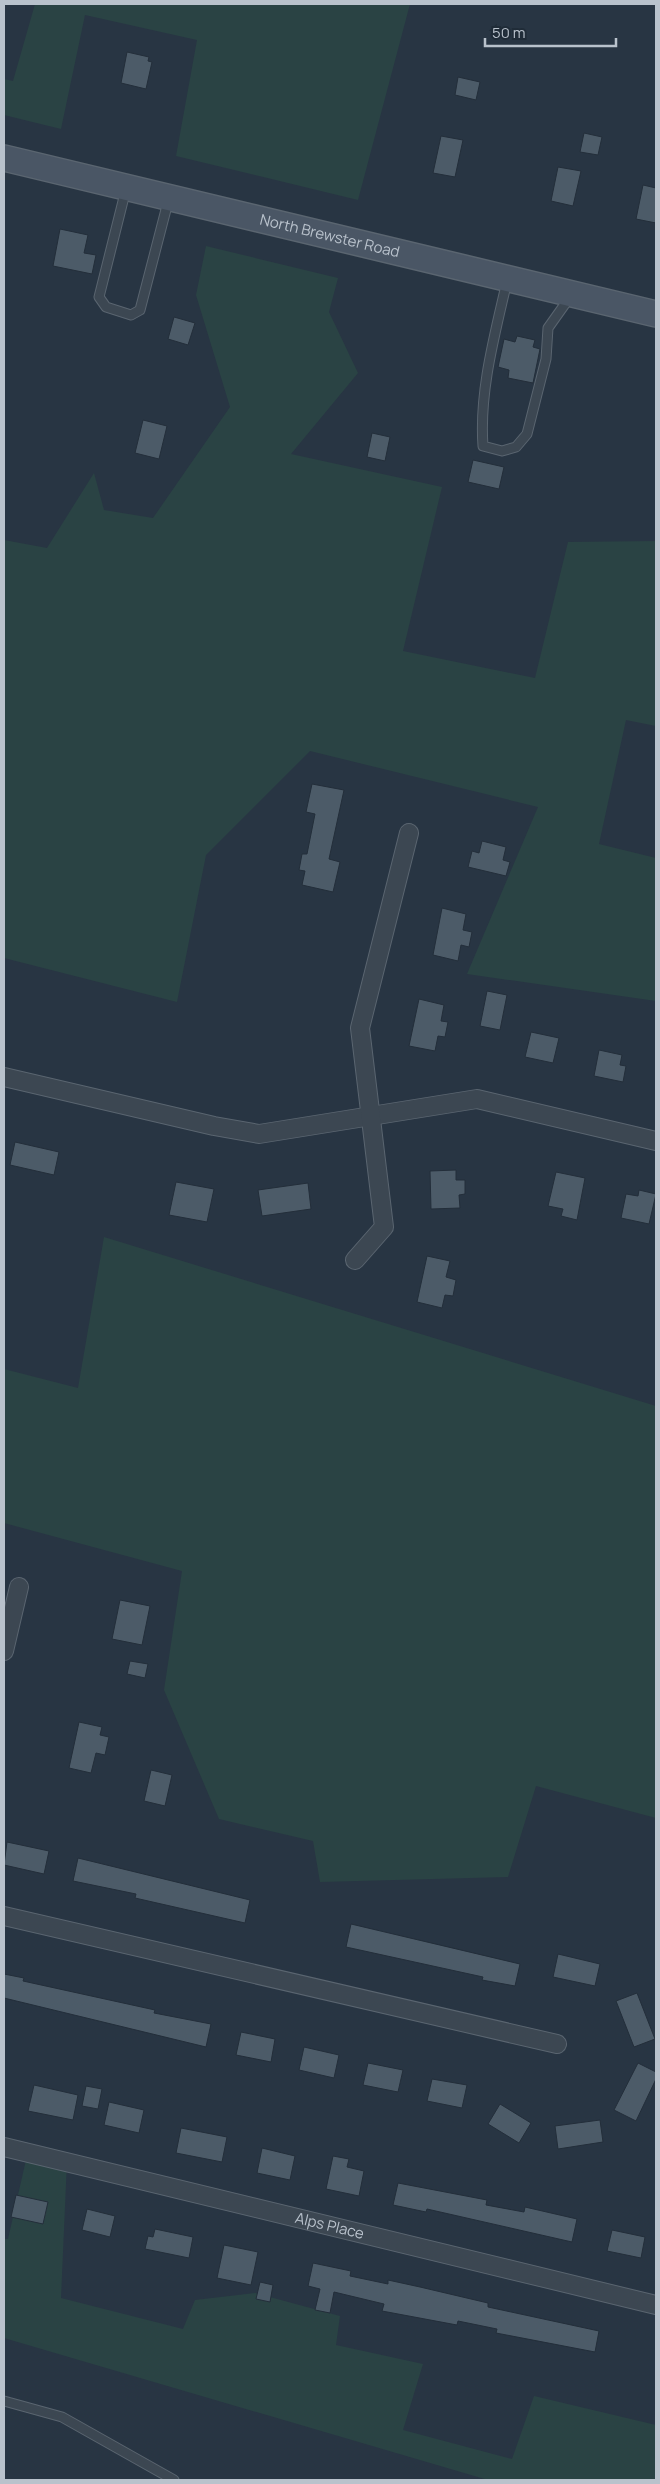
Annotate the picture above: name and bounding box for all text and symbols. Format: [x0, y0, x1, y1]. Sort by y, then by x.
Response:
scale bar [485, 15, 616, 47]
text: 50 m [492, 22, 526, 43]
street label: North Brewster Road [258, 209, 402, 262]
street label: Alps Place [293, 2207, 367, 2244]

